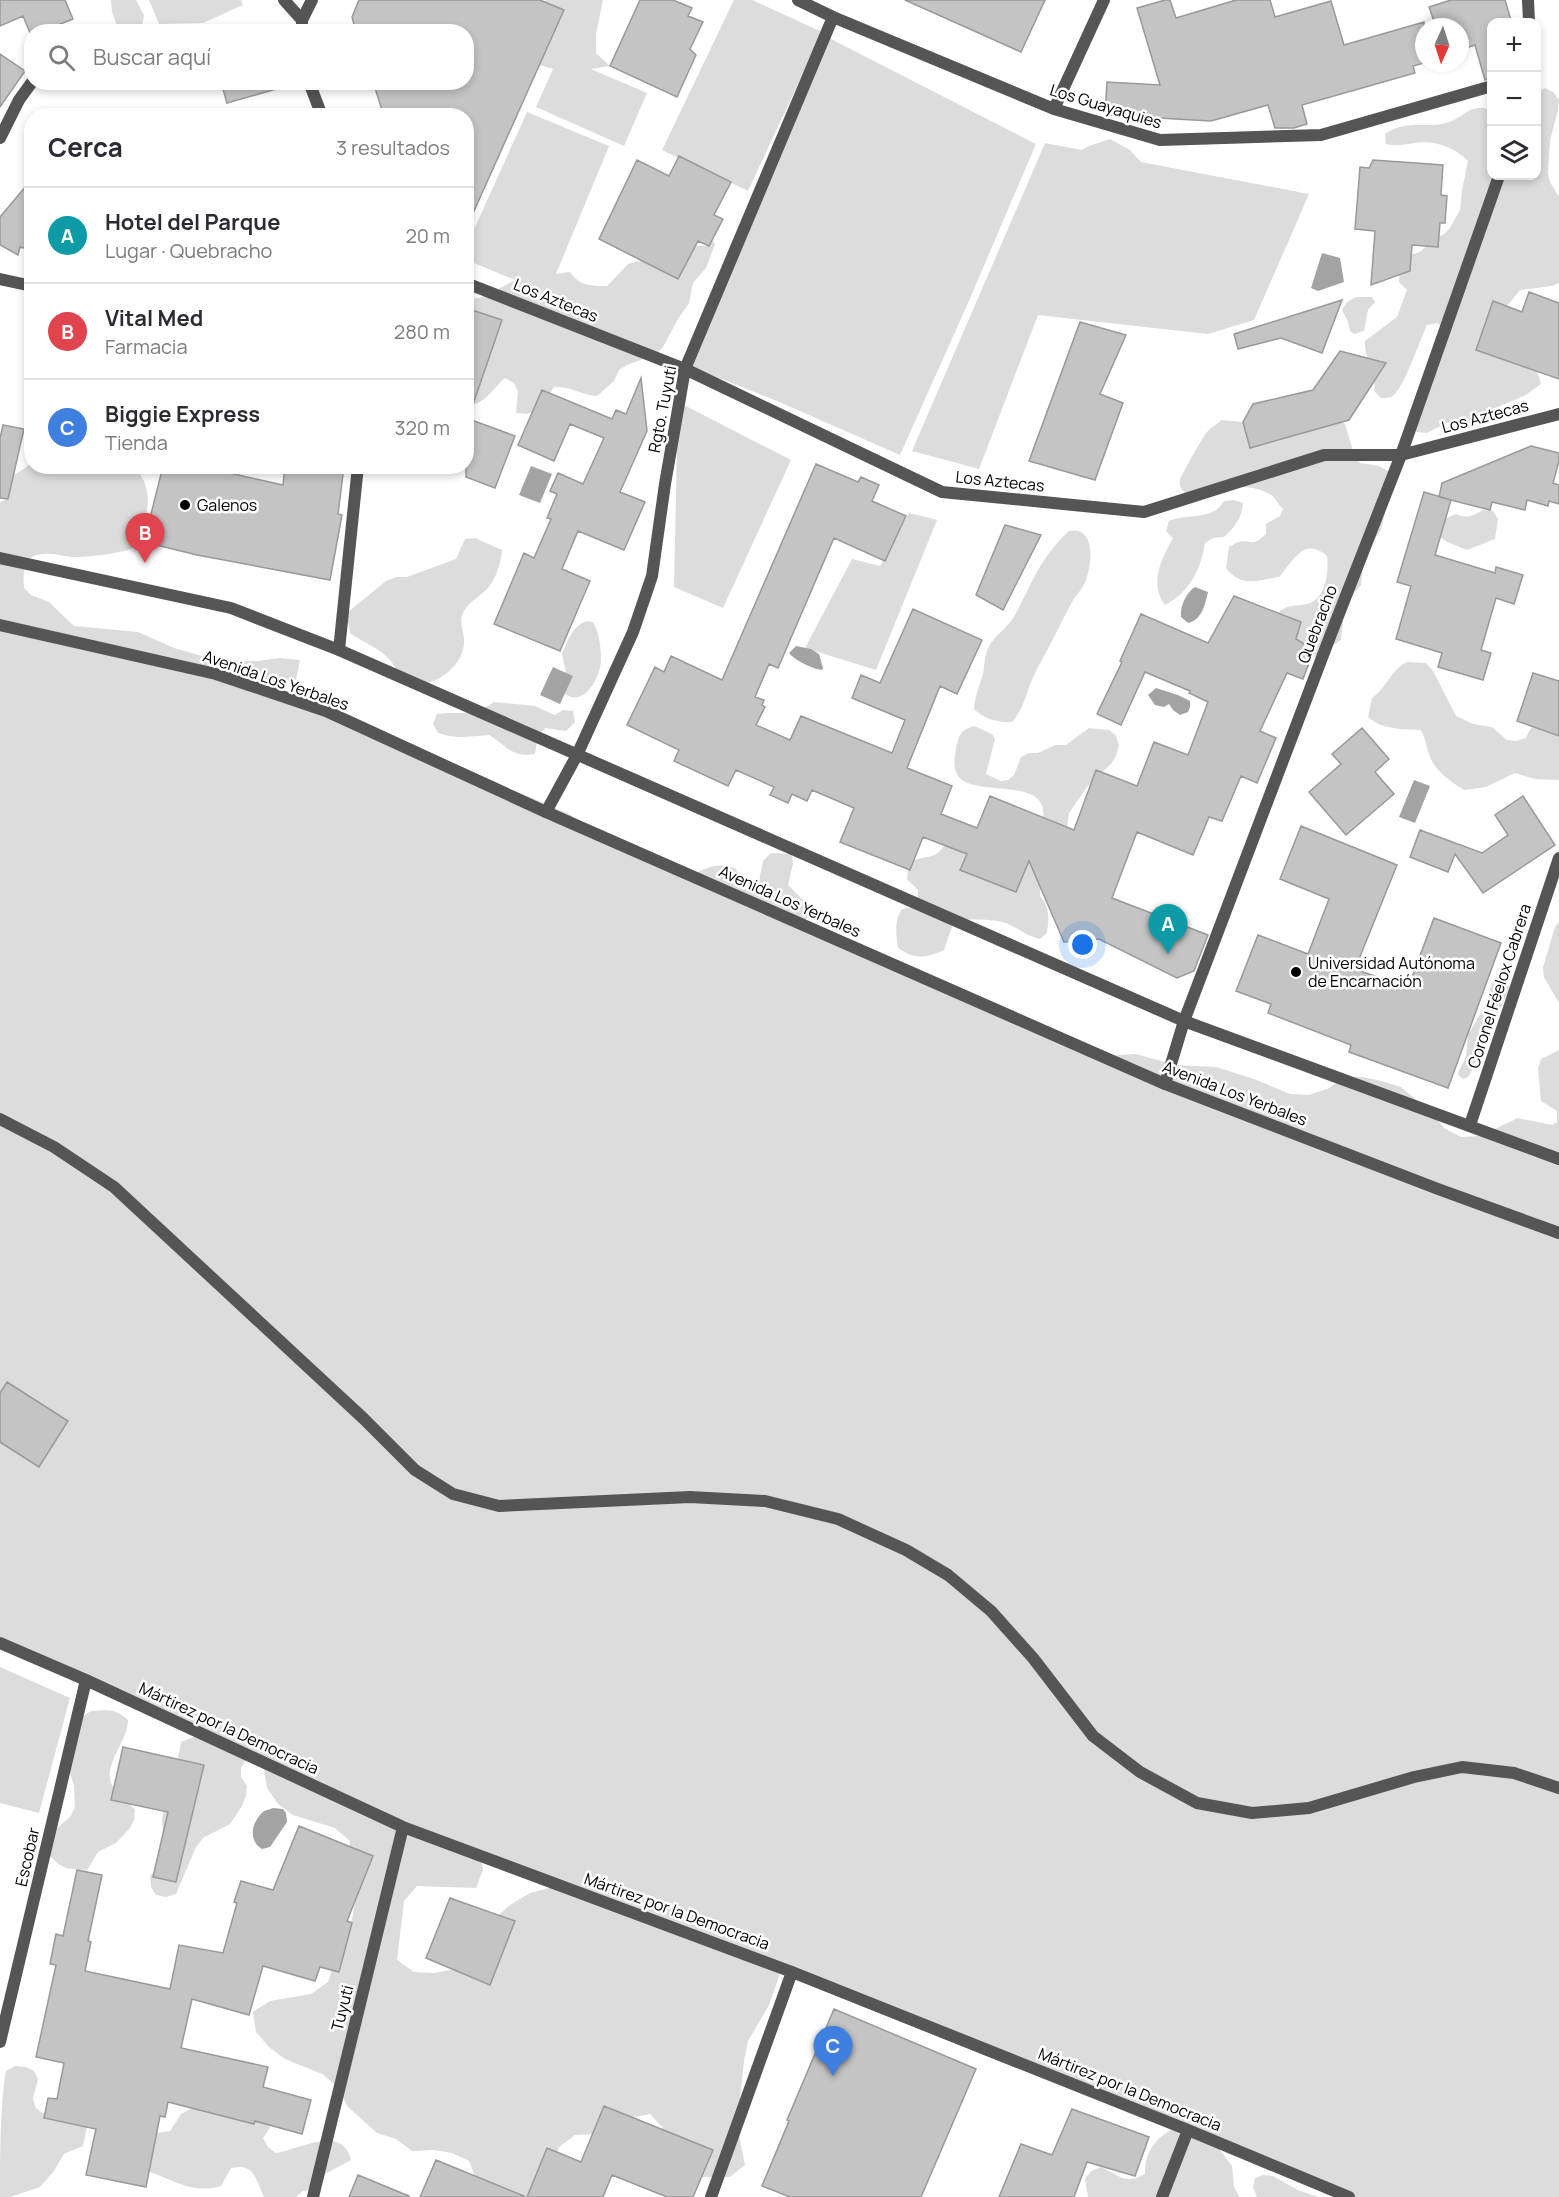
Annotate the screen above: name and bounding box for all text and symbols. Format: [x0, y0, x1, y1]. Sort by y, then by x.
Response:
north arrow [1415, 18, 1469, 72]
map controls [1487, 18, 1541, 180]
button: + [1487, 18, 1541, 72]
search box [24, 24, 474, 90]
icon: search [45, 41, 78, 74]
text: Buscar aquí [93, 42, 211, 72]
button: − [1487, 72, 1541, 126]
street label: Los Guayaquies [1047, 79, 1165, 133]
button: layers [1487, 126, 1541, 180]
text: Cerca [48, 129, 123, 165]
text: 3 resultados [336, 134, 450, 161]
text: Hotel del Parque [105, 207, 280, 237]
text: A [61, 222, 74, 249]
text: 20 m [405, 222, 450, 249]
text: Lugar · Quebracho [105, 237, 272, 264]
street label: Los Aztecas [510, 273, 602, 327]
text: Vital Med [105, 303, 203, 333]
text: B [61, 318, 74, 345]
text: 280 m [394, 318, 450, 345]
text: Farmacia [105, 333, 188, 360]
street label: Rgto. Tuyuti [643, 364, 681, 454]
street label: Los Aztecas [1439, 394, 1531, 438]
text: Biggie Express [105, 399, 260, 429]
text: C [60, 414, 75, 441]
text: 320 m [394, 414, 450, 441]
text: Tienda [105, 429, 168, 456]
street label: Los Aztecas [954, 465, 1046, 497]
place label: Galenos [197, 494, 257, 516]
marker: Galenos [178, 498, 192, 512]
pin: B [126, 514, 164, 563]
street label: Quebracho [1292, 582, 1342, 666]
street label: Avenida Los Yerbales [200, 645, 352, 715]
street label: Avenida Los Yerbales [716, 860, 864, 942]
street label: Coronel Féelox Cabrera [1462, 901, 1536, 1071]
pin: A [1148, 904, 1188, 954]
your location [1068, 930, 1097, 959]
place label: Universidad Autónoma de Encarnación [1308, 952, 1475, 992]
marker: Universidad Autónoma de Encarnación [1289, 965, 1303, 979]
street label: Avenida Los Yerbales [1160, 1055, 1310, 1131]
street label: Mártirez por la Democracia [136, 1677, 322, 1779]
street label: Escobar [10, 1825, 44, 1889]
street label: Mártirez por la Democracia [581, 1867, 773, 1955]
street label: Tuyuti [326, 1983, 358, 2033]
pin: C [814, 2026, 852, 2076]
street label: Mártirez por la Democracia [1035, 2042, 1225, 2136]

